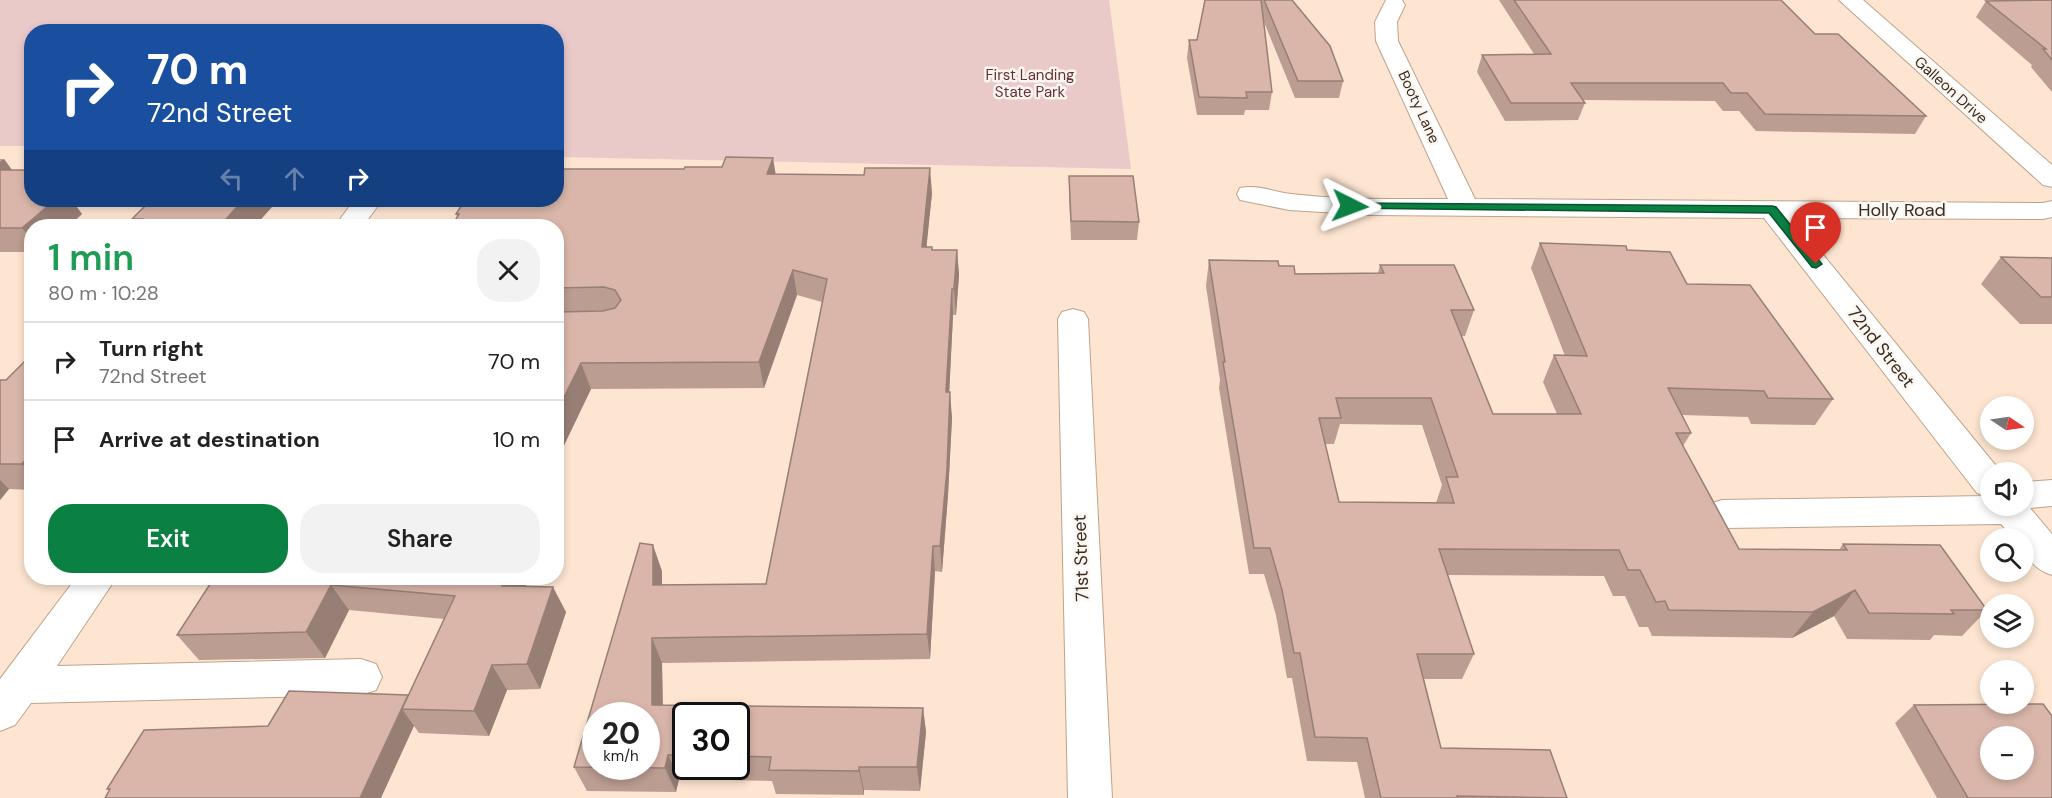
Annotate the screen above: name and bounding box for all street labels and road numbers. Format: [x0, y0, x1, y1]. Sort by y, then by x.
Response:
street label: Galleon Drive [1910, 52, 1992, 128]
street label: Booty Lane [1393, 67, 1445, 147]
street label: Holly Road [1858, 198, 1946, 222]
street label: 72nd Street [1842, 301, 1920, 393]
street label: 71st Street [1067, 514, 1095, 602]

